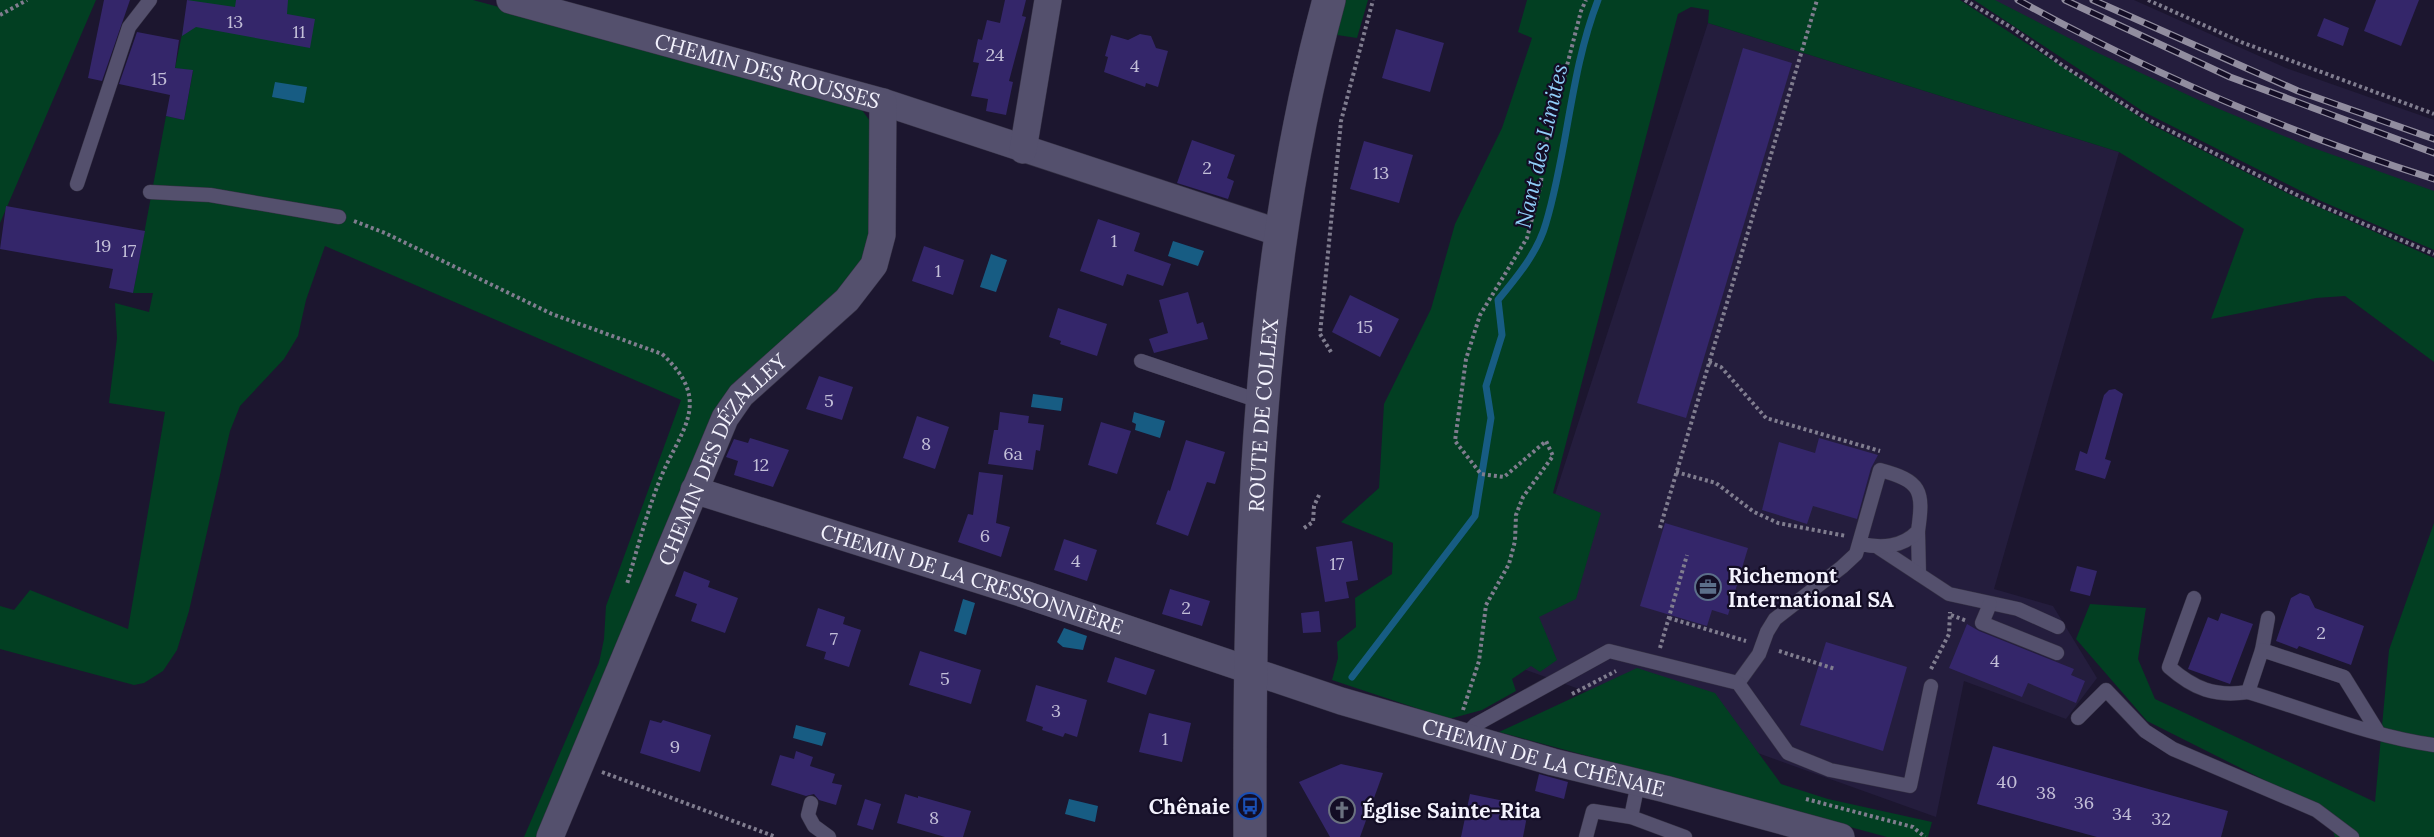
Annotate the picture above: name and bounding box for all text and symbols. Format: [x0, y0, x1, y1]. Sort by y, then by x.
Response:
house number: 13 [227, 10, 243, 33]
house number: 11 [292, 20, 306, 43]
street label: CHEMIN DES ROUSSES [652, 27, 883, 114]
house number: 24 [985, 43, 1005, 66]
house number: 4 [1130, 54, 1140, 77]
water label: Nant des Limites [1508, 61, 1574, 231]
house number: 15 [151, 67, 167, 90]
house number: 2 [1202, 156, 1212, 179]
house number: 13 [1373, 161, 1389, 184]
house number: 1 [1111, 229, 1117, 252]
house number: 19 [95, 234, 111, 257]
house number: 17 [122, 239, 136, 262]
house number: 1 [935, 259, 941, 282]
house number: 15 [1357, 315, 1373, 338]
street label: ROUTE DE COLLEX [1242, 317, 1284, 513]
street label: CHEMIN DES DÉZALLEY [651, 347, 793, 570]
house number: 5 [824, 389, 834, 412]
house number: 8 [921, 432, 931, 455]
house number: 6a [1003, 442, 1023, 465]
house number: 12 [753, 453, 769, 476]
street label: CHEMIN DE LA CRESSONNIÈRE [817, 517, 1127, 640]
house number: 6 [980, 524, 990, 547]
house number: 4 [1071, 549, 1081, 572]
house number: 17 [1330, 552, 1344, 575]
place label: Richemont International SA [1728, 562, 1894, 613]
office icon: Richemont International SA [1693, 572, 1723, 602]
house number: 2 [1181, 596, 1191, 619]
house number: 2 [2316, 621, 2326, 644]
house number: 7 [830, 627, 838, 650]
house number: 4 [1990, 649, 2000, 672]
house number: 5 [940, 667, 950, 690]
house number: 3 [1051, 699, 1061, 722]
street label: CHEMIN DE LA CHÊNAIE [1419, 712, 1668, 802]
house number: 1 [1162, 727, 1168, 750]
house number: 9 [670, 735, 680, 758]
house number: 40 [1997, 770, 2017, 793]
house number: 38 [2036, 781, 2056, 804]
bus stop icon: Chênaie [1235, 791, 1265, 821]
house number: 36 [2074, 791, 2094, 814]
place label: Chênaie [1149, 793, 1230, 820]
church icon: Église Sainte-Rita [1327, 795, 1357, 825]
place label: Église Sainte-Rita [1362, 797, 1541, 824]
house number: 34 [2112, 802, 2132, 825]
house number: 8 [929, 806, 939, 829]
house number: 32 [2151, 807, 2171, 830]

